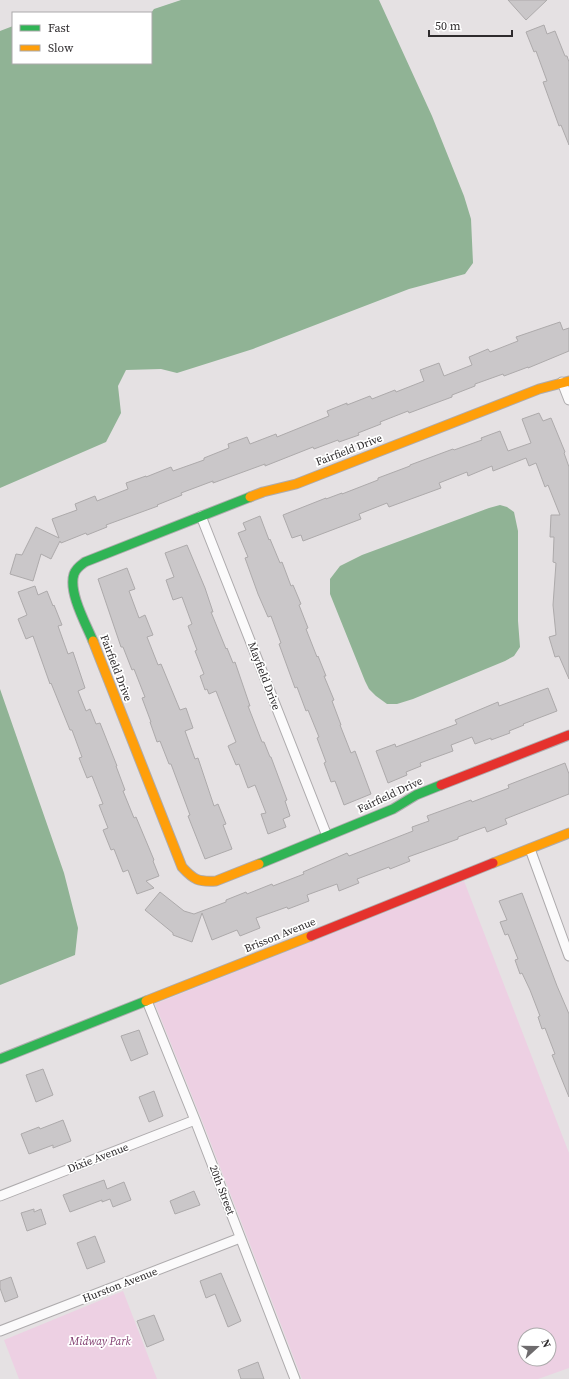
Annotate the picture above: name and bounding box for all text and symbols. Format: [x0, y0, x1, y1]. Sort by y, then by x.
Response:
legend [12, 12, 152, 64]
scale bar [429, 12, 512, 38]
text: 50 m [435, 18, 461, 34]
text: Fast [48, 20, 70, 36]
text: Slow [48, 40, 74, 56]
street label: Fairfield Drive [314, 430, 385, 470]
street label: Fairfield Drive [96, 633, 136, 704]
street label: Mayfield Drive [244, 640, 284, 712]
street label: Fairfield Drive [355, 773, 425, 817]
street label: Brisson Avenue [242, 914, 318, 956]
street label: Dixie Avenue [65, 1139, 131, 1177]
street label: 20th Street [206, 1163, 239, 1217]
street label: Hurston Avenue [80, 1264, 160, 1306]
north arrow [517, 1327, 557, 1367]
park label: Midway Park [68, 1334, 132, 1349]
text: N [537, 1337, 554, 1350]

